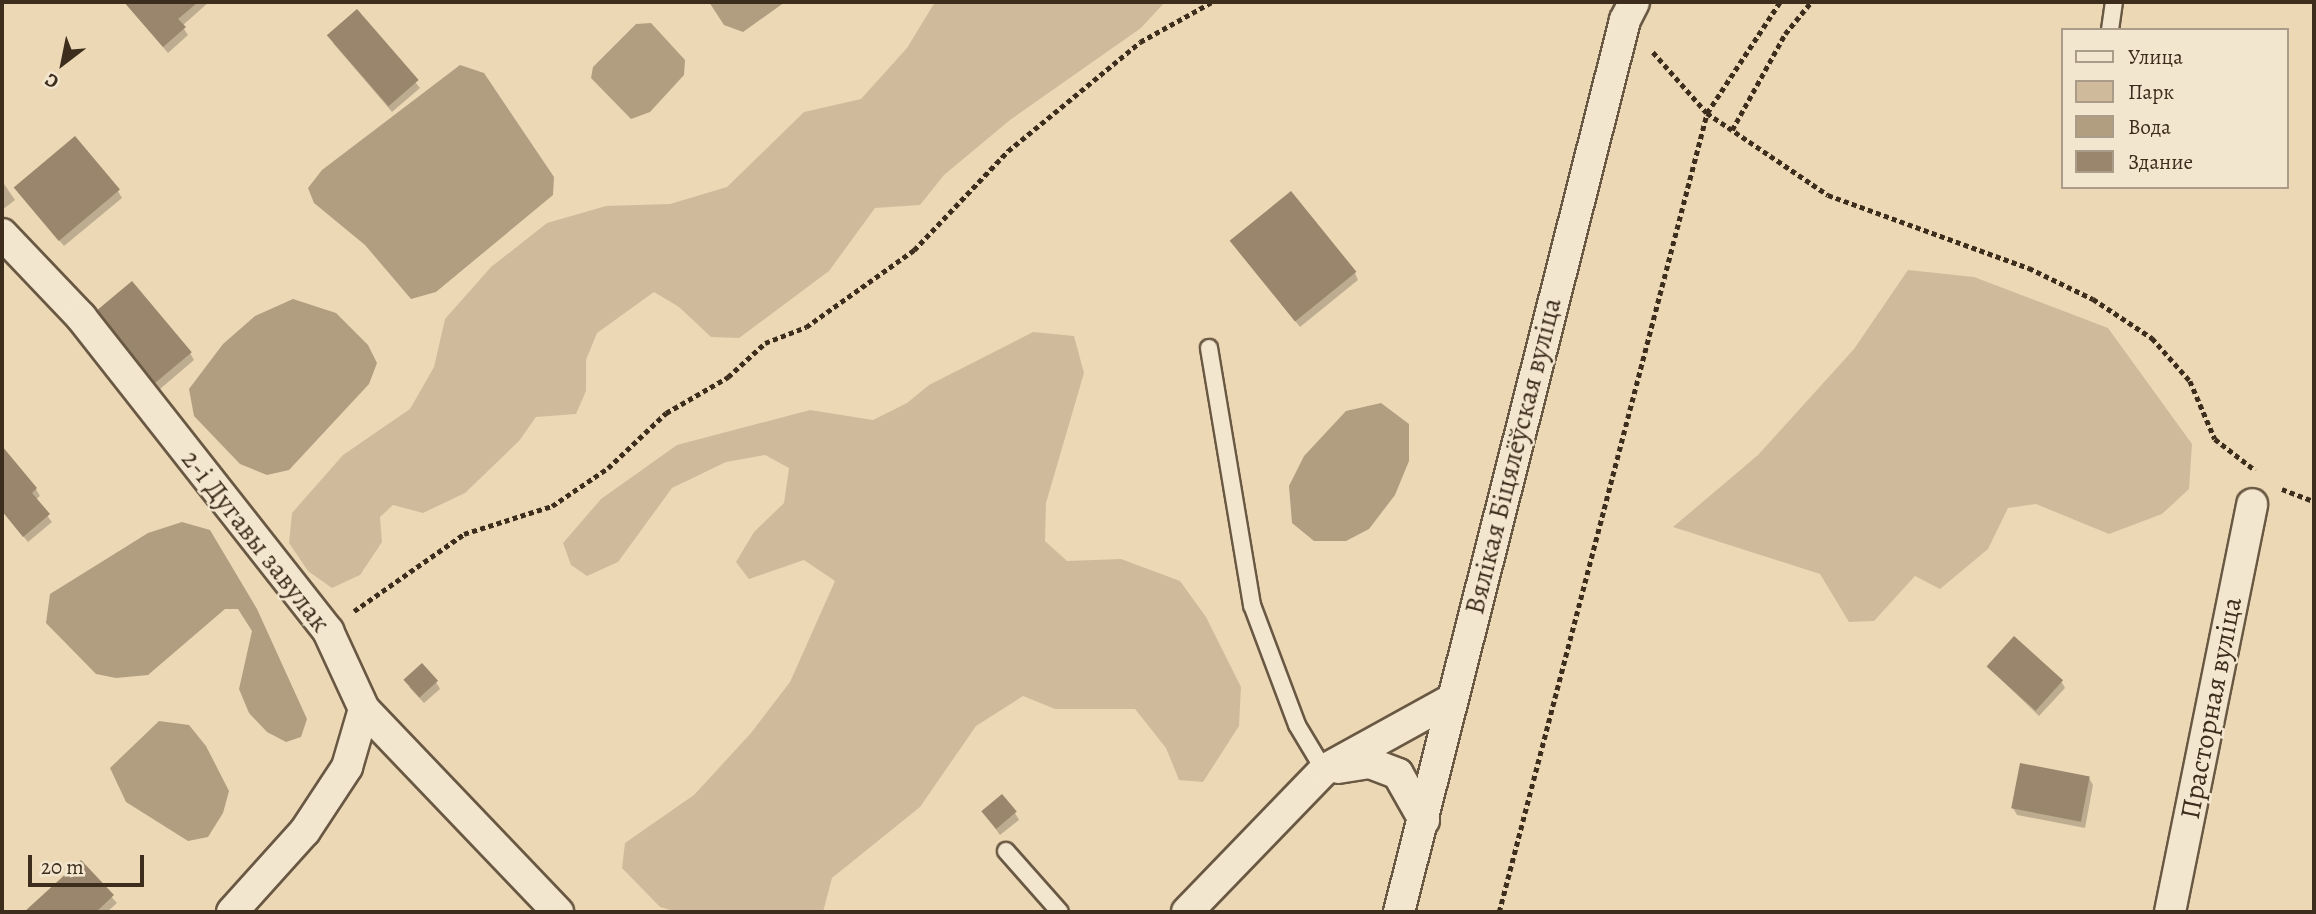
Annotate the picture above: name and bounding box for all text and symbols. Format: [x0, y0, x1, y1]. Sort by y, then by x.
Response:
north arrow [28, 28, 98, 98]
legend [2060, 28, 2288, 189]
text: Улица [2128, 43, 2183, 71]
text: С [40, 67, 64, 95]
text: Парк [2128, 78, 2174, 106]
text: Вода [2128, 113, 2171, 141]
text: Здание [2128, 148, 2193, 176]
street label: Вялікая Біцялёўская вуліца [1457, 294, 1569, 618]
street label: 2-і Дугавы завулак [174, 443, 338, 639]
street label: Прасторная вуліца [2173, 594, 2249, 822]
scale bar [32, 841, 147, 885]
text: 20 m [41, 853, 84, 881]

